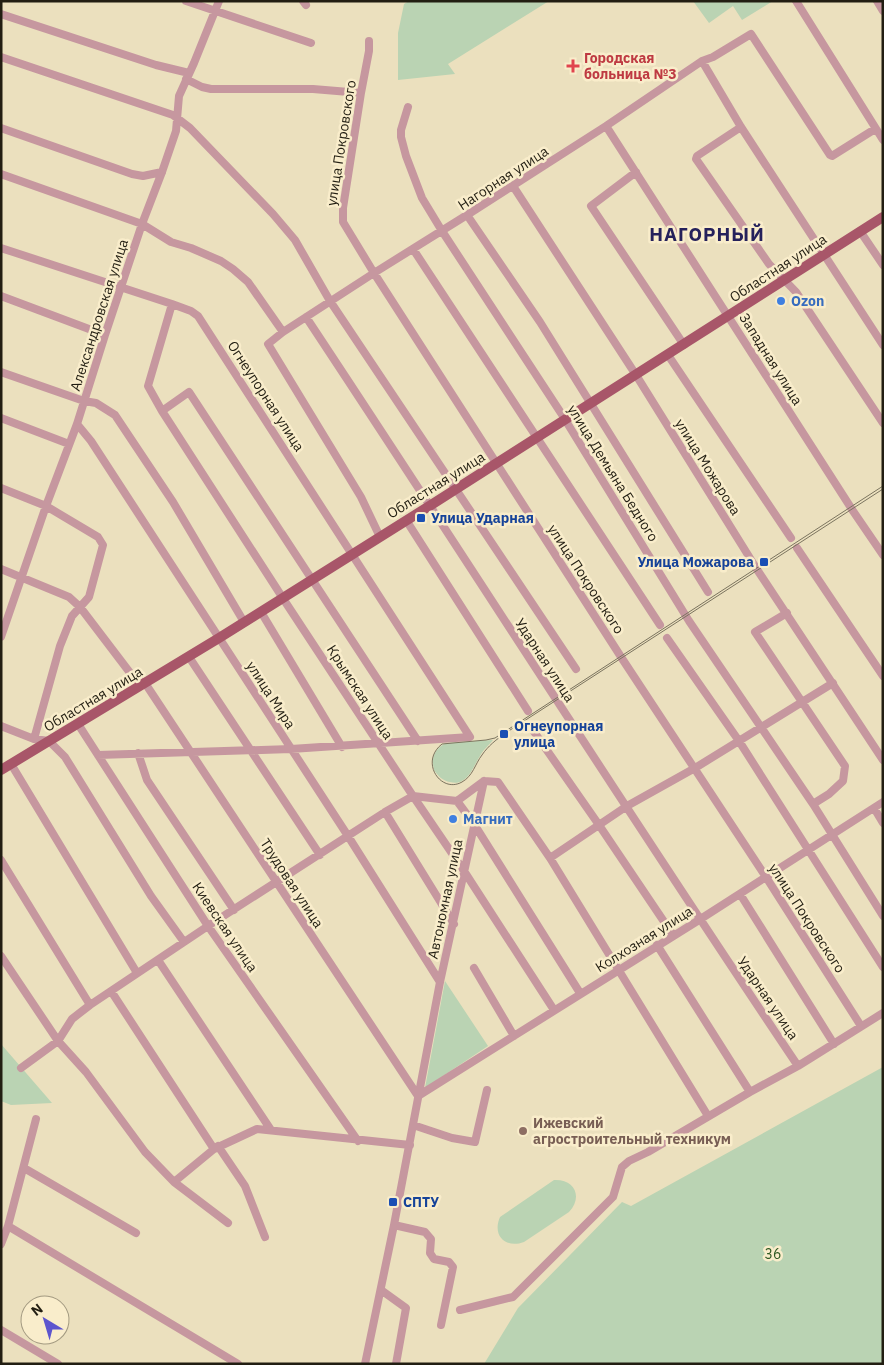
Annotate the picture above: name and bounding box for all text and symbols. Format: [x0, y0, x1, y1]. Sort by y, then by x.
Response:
place label: Городская больница №3 [584, 49, 677, 83]
marker: Городская больница №3 [566, 59, 580, 73]
street label: улица Покровского [322, 79, 360, 207]
street label: Нагорная улица [454, 142, 552, 214]
district label: НАГОРНЫЙ [649, 222, 765, 246]
street label: Областная улица [726, 230, 830, 306]
street label: Александровская улица [66, 236, 132, 393]
place label: Ozon [791, 292, 824, 310]
marker: Ozon [775, 295, 787, 307]
street label: Западная улица [735, 310, 807, 409]
street label: Огнеупорная улица [224, 337, 309, 455]
street label: улица Демьяна Бедного [563, 401, 663, 545]
street label: улица Можарова [671, 415, 745, 519]
street label: Областная улица [384, 447, 489, 522]
place label: Улица Ударная [431, 509, 534, 527]
marker: Улица Ударная [415, 512, 427, 524]
street label: улица Покровского [544, 521, 628, 637]
place label: Улица Можарова [638, 553, 754, 571]
marker: Улица Можарова [758, 556, 770, 568]
street label: Ударная улица [511, 615, 579, 706]
street label: Крымская улица [323, 641, 397, 743]
street label: улица Мира [242, 658, 300, 733]
street label: Областная улица [40, 662, 146, 736]
place label: Огнеупорная улица [514, 717, 604, 751]
marker: Огнеупорная улица [498, 728, 510, 740]
place label: Магнит [463, 810, 513, 828]
marker: Магнит [447, 813, 459, 825]
street label: Трудовая улица [256, 835, 328, 932]
street label: Автономная улица [424, 837, 467, 961]
street label: улица Покровского [765, 860, 849, 976]
street label: Киевская улица [188, 879, 262, 976]
street label: Колхозная улица [592, 902, 697, 976]
street label: Ударная улица [734, 953, 803, 1044]
place label: Ижевский агростроительный техникум [533, 1114, 731, 1148]
marker: Ижевский агростроительный техникум [517, 1125, 529, 1137]
place label: СПТУ [403, 1193, 439, 1211]
marker: СПТУ [387, 1196, 399, 1208]
park label: 36 [765, 1245, 781, 1263]
north arrow [20, 1295, 70, 1345]
text: N [27, 1300, 47, 1320]

